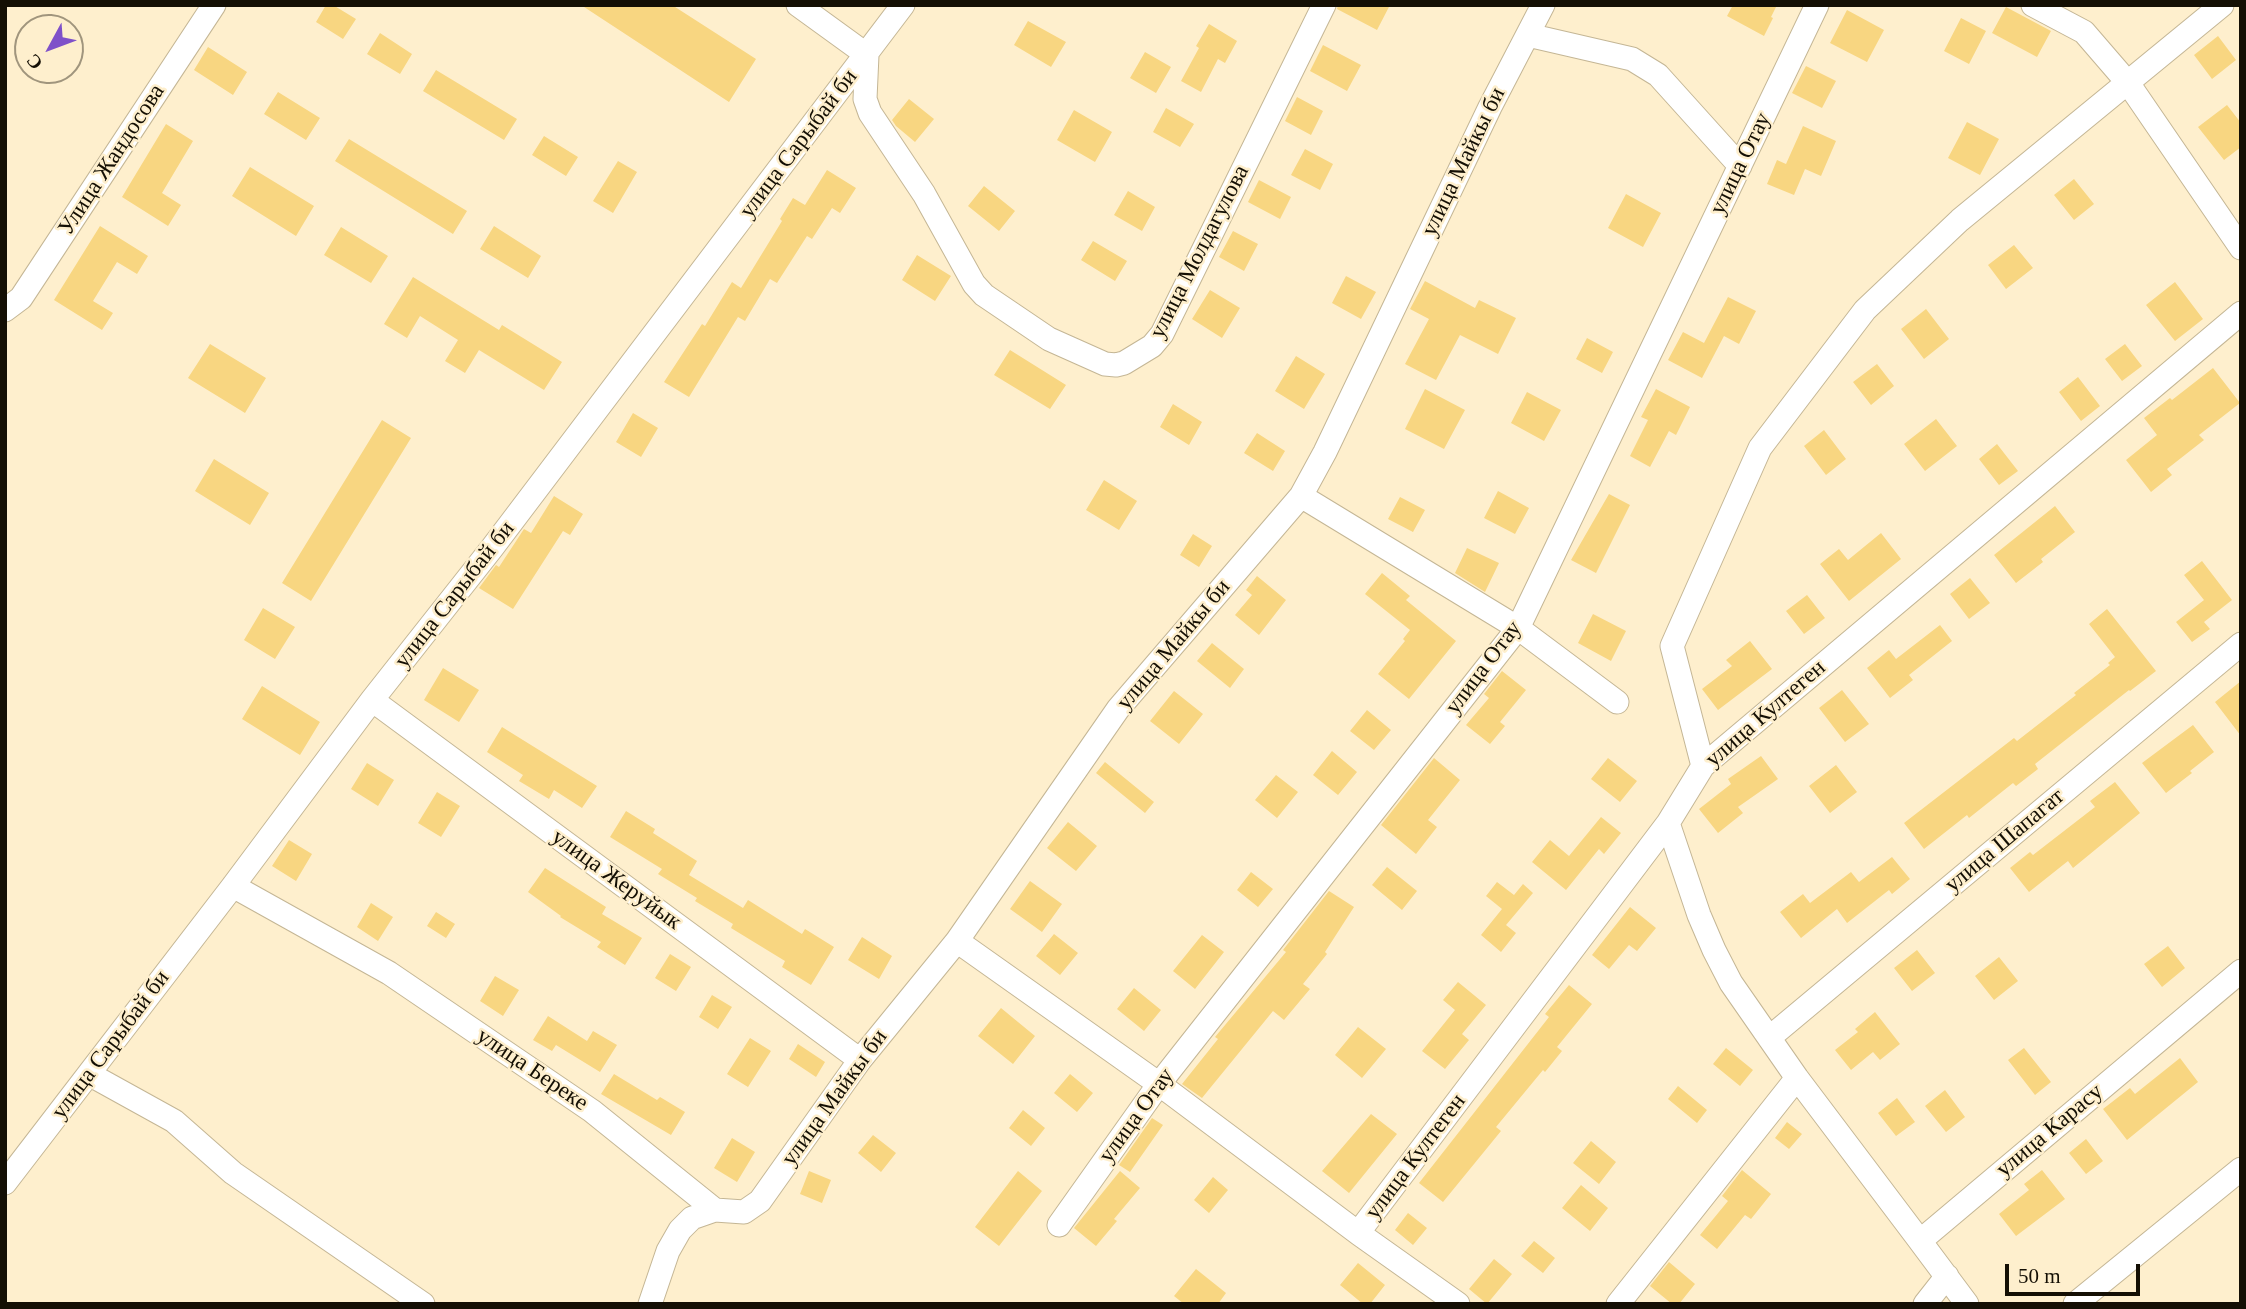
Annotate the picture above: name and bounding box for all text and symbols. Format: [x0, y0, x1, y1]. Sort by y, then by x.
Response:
north arrow [14, 14, 84, 84]
text: С [22, 50, 47, 74]
street label: улица Сарыбай би [734, 64, 864, 224]
street label: Улица Жандосова [53, 79, 171, 241]
street label: улица Майкы би [1416, 83, 1512, 241]
street label: улица Отау [1704, 109, 1778, 219]
street label: улица Молдагулова [1144, 161, 1256, 343]
street label: улица Сарыбай би [389, 516, 521, 674]
street label: улица Майкы би [1111, 574, 1237, 716]
street label: улица Отау [1440, 616, 1528, 720]
street label: улица Култеген [1700, 654, 1832, 774]
street label: улица Шапагат [1940, 783, 2070, 899]
street label: улица Жеруйык [546, 824, 686, 936]
street label: улица Сарыбай би [46, 965, 176, 1125]
street label: улица Береке [471, 1023, 593, 1117]
street label: улица Майкы би [776, 1024, 894, 1172]
street label: улица Отау [1094, 1063, 1180, 1169]
street label: улица Карасу [1991, 1078, 2109, 1184]
street label: улица Култеген [1360, 1089, 1472, 1225]
scale bar [2008, 1250, 2143, 1294]
text: 50 m [2018, 1264, 2061, 1288]

